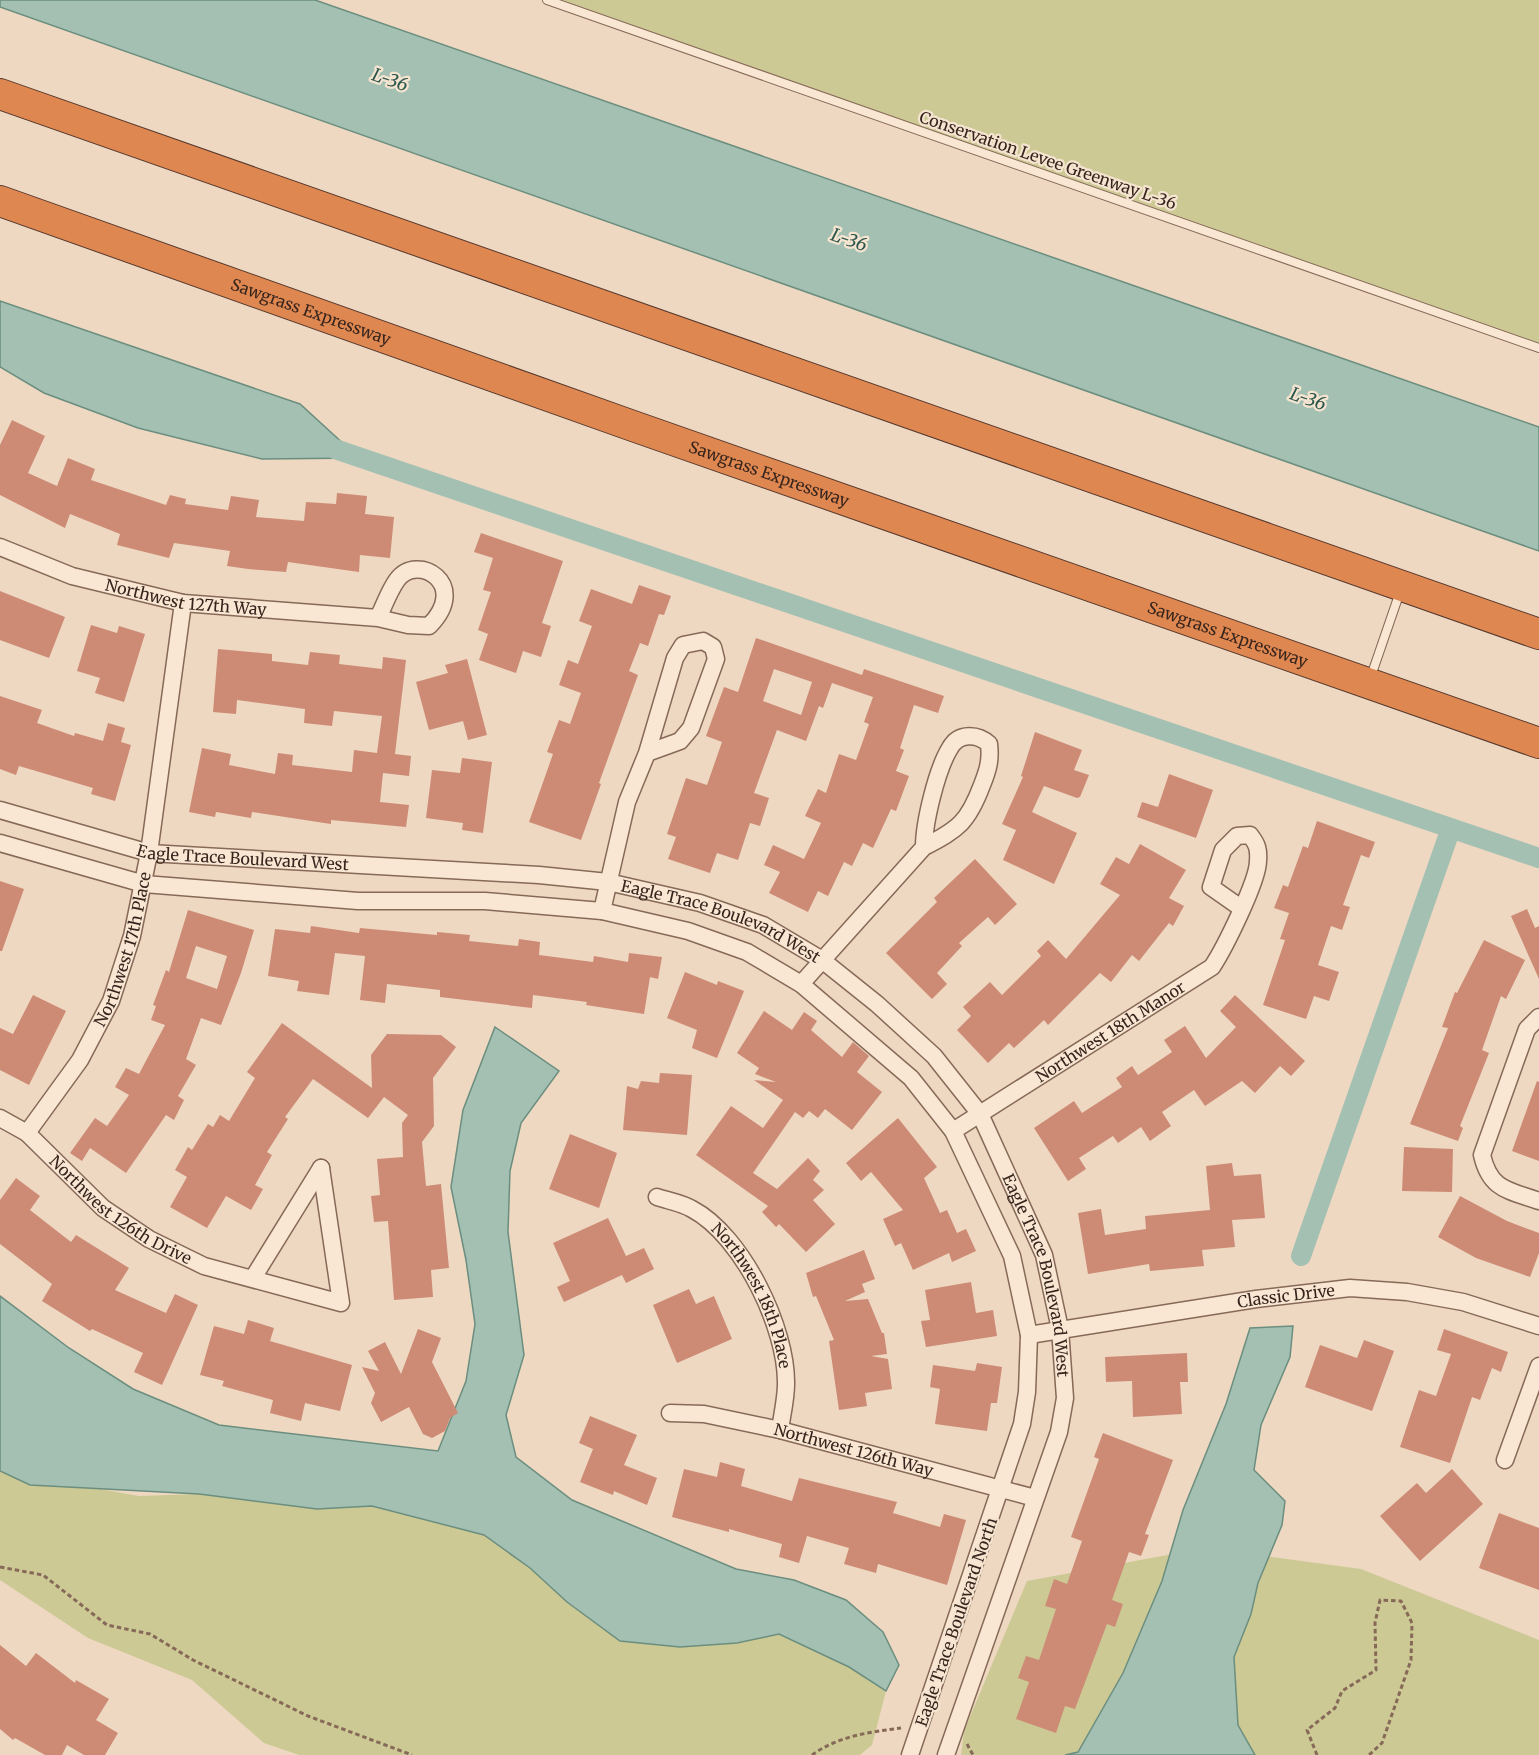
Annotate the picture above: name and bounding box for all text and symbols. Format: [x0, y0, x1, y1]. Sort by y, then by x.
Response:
water label: L-36 [369, 63, 411, 96]
street label: Conservation Levee Greenway L-36 [917, 107, 1179, 214]
water label: L-36 [828, 223, 870, 256]
street label: Sawgrass Expressway [228, 274, 394, 349]
water label: L-36 [1287, 382, 1329, 415]
street label: Sawgrass Expressway [686, 436, 853, 511]
street label: Northwest 127th Way [103, 574, 268, 619]
street label: Sawgrass Expressway [1145, 597, 1311, 672]
street label: Eagle Trace Boulevard West [134, 840, 350, 874]
street label: Northwest 17th Place [89, 870, 155, 1030]
street label: Eagle Trace Boulevard West [619, 875, 825, 967]
street label: Northwest 18th Manor [1032, 977, 1189, 1086]
street label: Northwest 126th Drive [45, 1151, 195, 1268]
street label: Eagle Trace Boulevard West [998, 1170, 1074, 1379]
street label: Northwest 18th Place [708, 1218, 795, 1370]
street label: Classic Drive [1236, 1280, 1336, 1312]
street label: Northwest 126th Way [772, 1419, 936, 1481]
street label: Eagle Trace Boulevard North [911, 1514, 1001, 1729]

